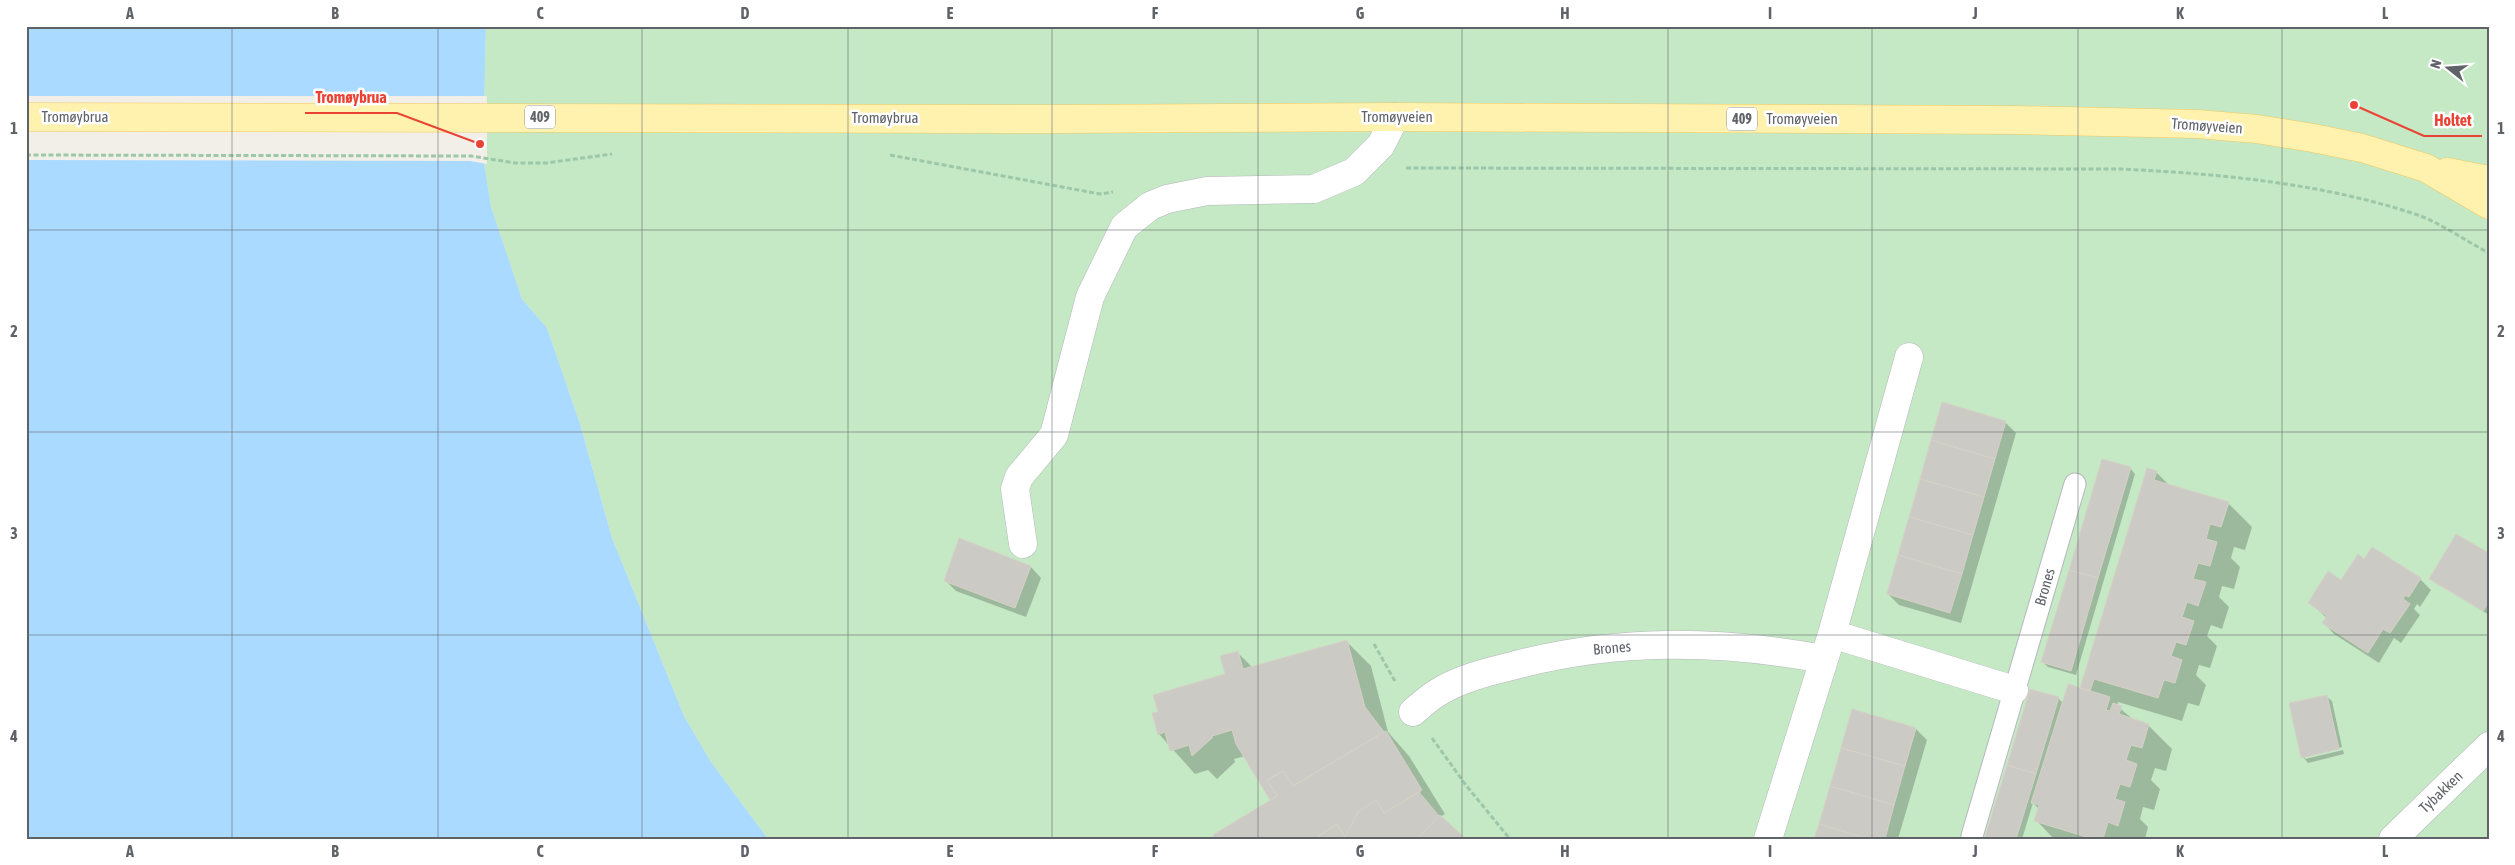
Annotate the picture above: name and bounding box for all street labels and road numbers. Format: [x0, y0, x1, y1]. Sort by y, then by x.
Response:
road number: 409 [525, 105, 555, 128]
street label: Tromøybrua [42, 108, 108, 125]
street label: Tromøyveien [1361, 108, 1433, 125]
road number: 409 [1727, 108, 1757, 130]
street label: Tromøybrua [852, 109, 918, 126]
street label: Tromøyveien [1766, 110, 1838, 127]
street label: Tromøyveien [2171, 115, 2243, 136]
street label: Brones [2031, 566, 2058, 607]
street label: Brones [1592, 637, 1632, 658]
street label: Tybakken [2416, 767, 2466, 816]

